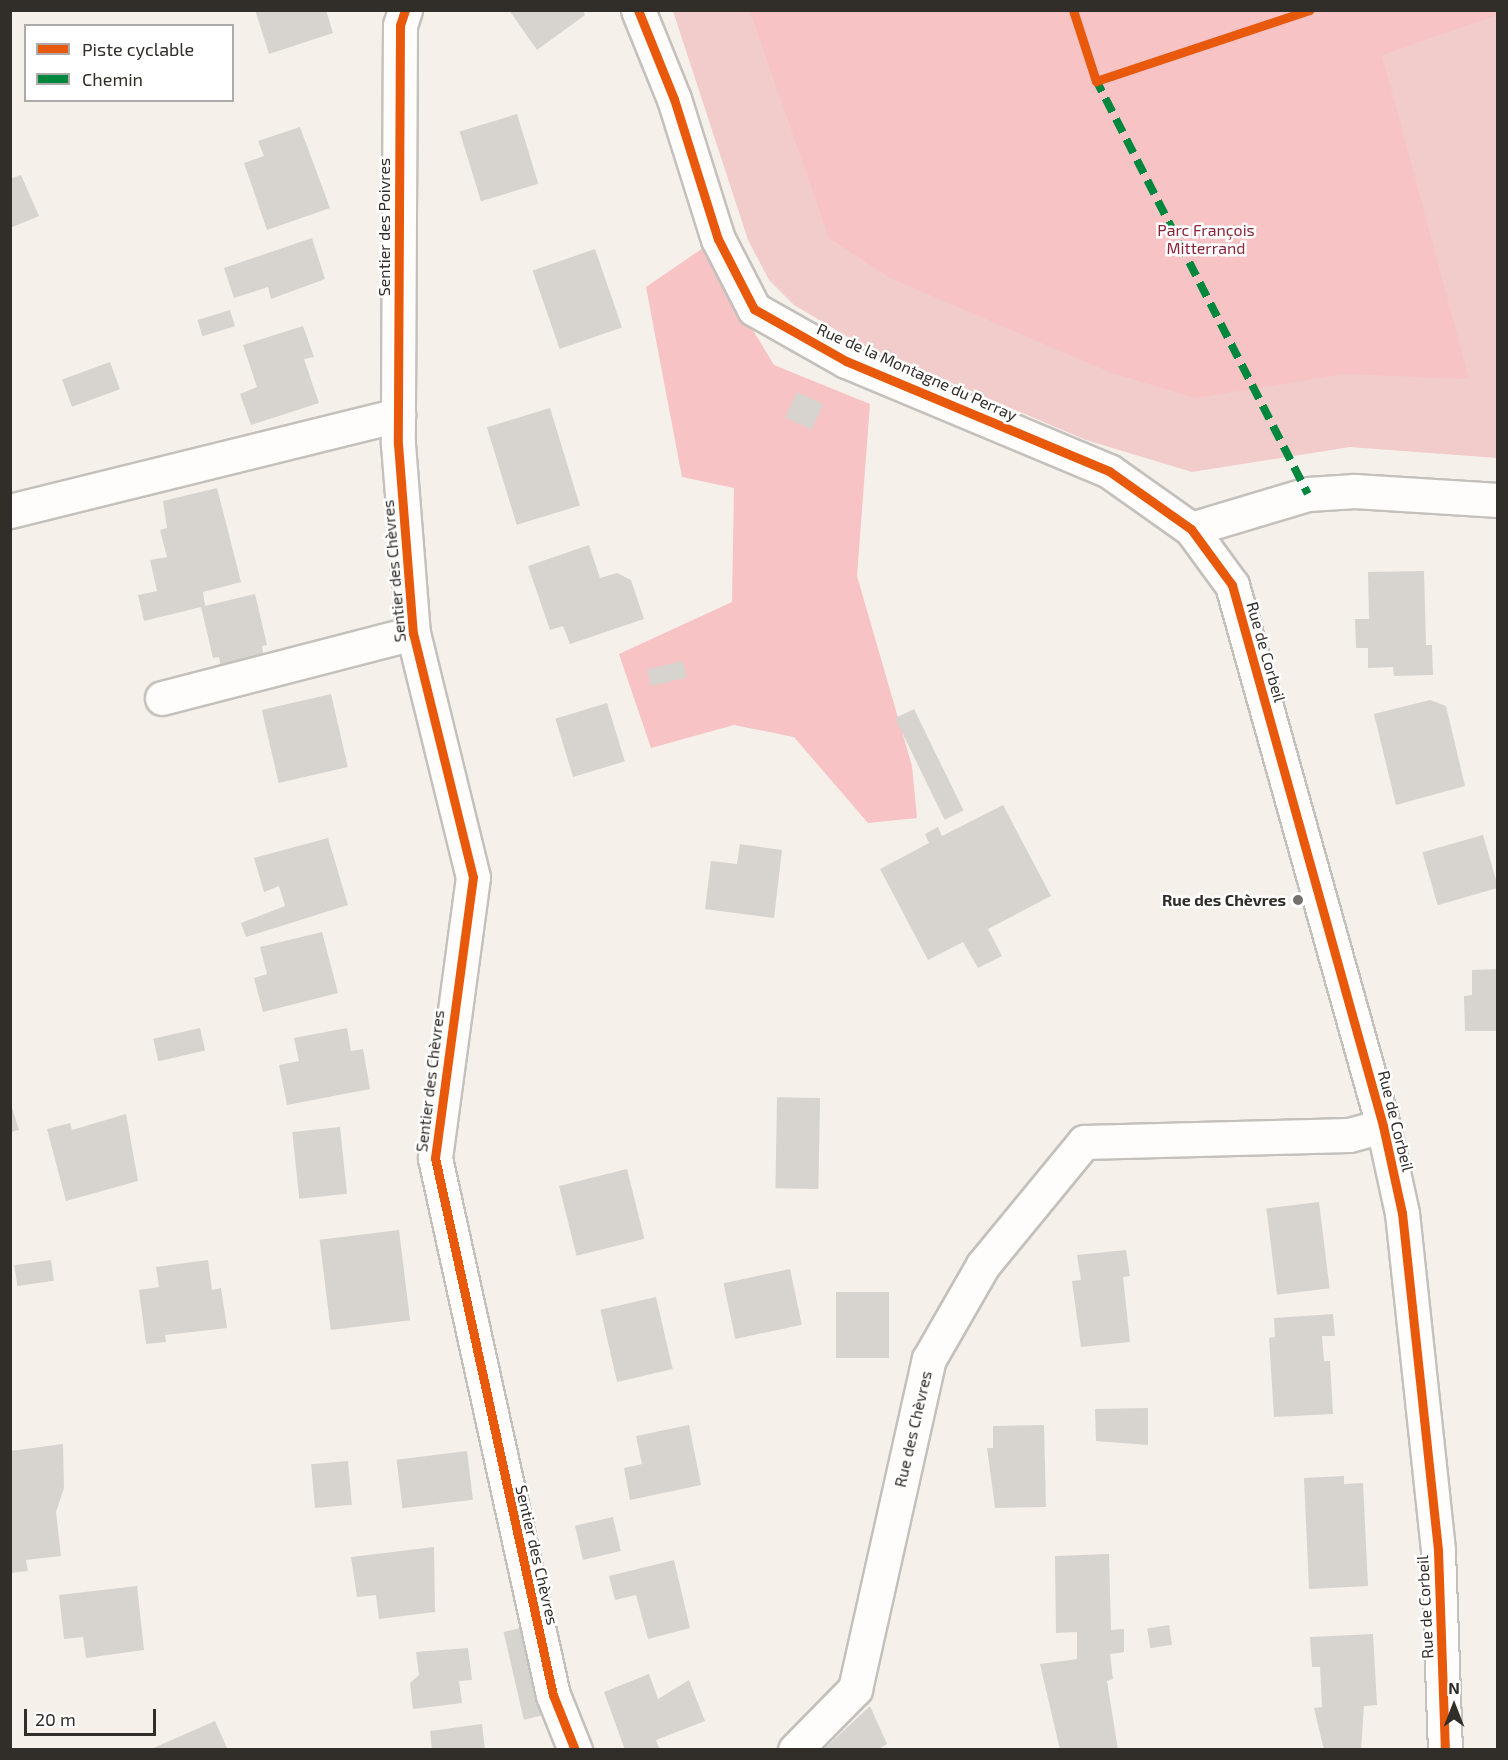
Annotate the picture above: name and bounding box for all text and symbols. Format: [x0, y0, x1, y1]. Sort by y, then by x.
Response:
legend [24, 24, 234, 102]
text: Piste cyclable [82, 38, 194, 60]
text: Chemin [82, 68, 143, 90]
street label: Sentier des Poivres [374, 158, 394, 296]
park label: Parc François Mitterrand [1157, 220, 1255, 258]
street label: Rue de la Montagne du Perray [814, 319, 1020, 425]
street label: Sentier des Chèvres [378, 499, 410, 643]
street label: Rue de Corbeil [1243, 600, 1289, 704]
place label: Rue des Chèvres [1162, 890, 1286, 910]
marker: Rue des Chèvres [1291, 893, 1305, 907]
street label: Sentier des Chèvres [412, 1009, 448, 1153]
street label: Rue de Corbeil [1374, 1068, 1418, 1174]
street label: Rue des Chèvres [890, 1369, 936, 1489]
street label: Sentier des Chèvres [512, 1483, 562, 1627]
street label: Rue de Corbeil [1413, 1555, 1437, 1659]
north arrow [1424, 1676, 1484, 1736]
text: N [1448, 1678, 1460, 1697]
scale bar [27, 1697, 159, 1735]
text: 20 m [35, 1708, 76, 1730]

